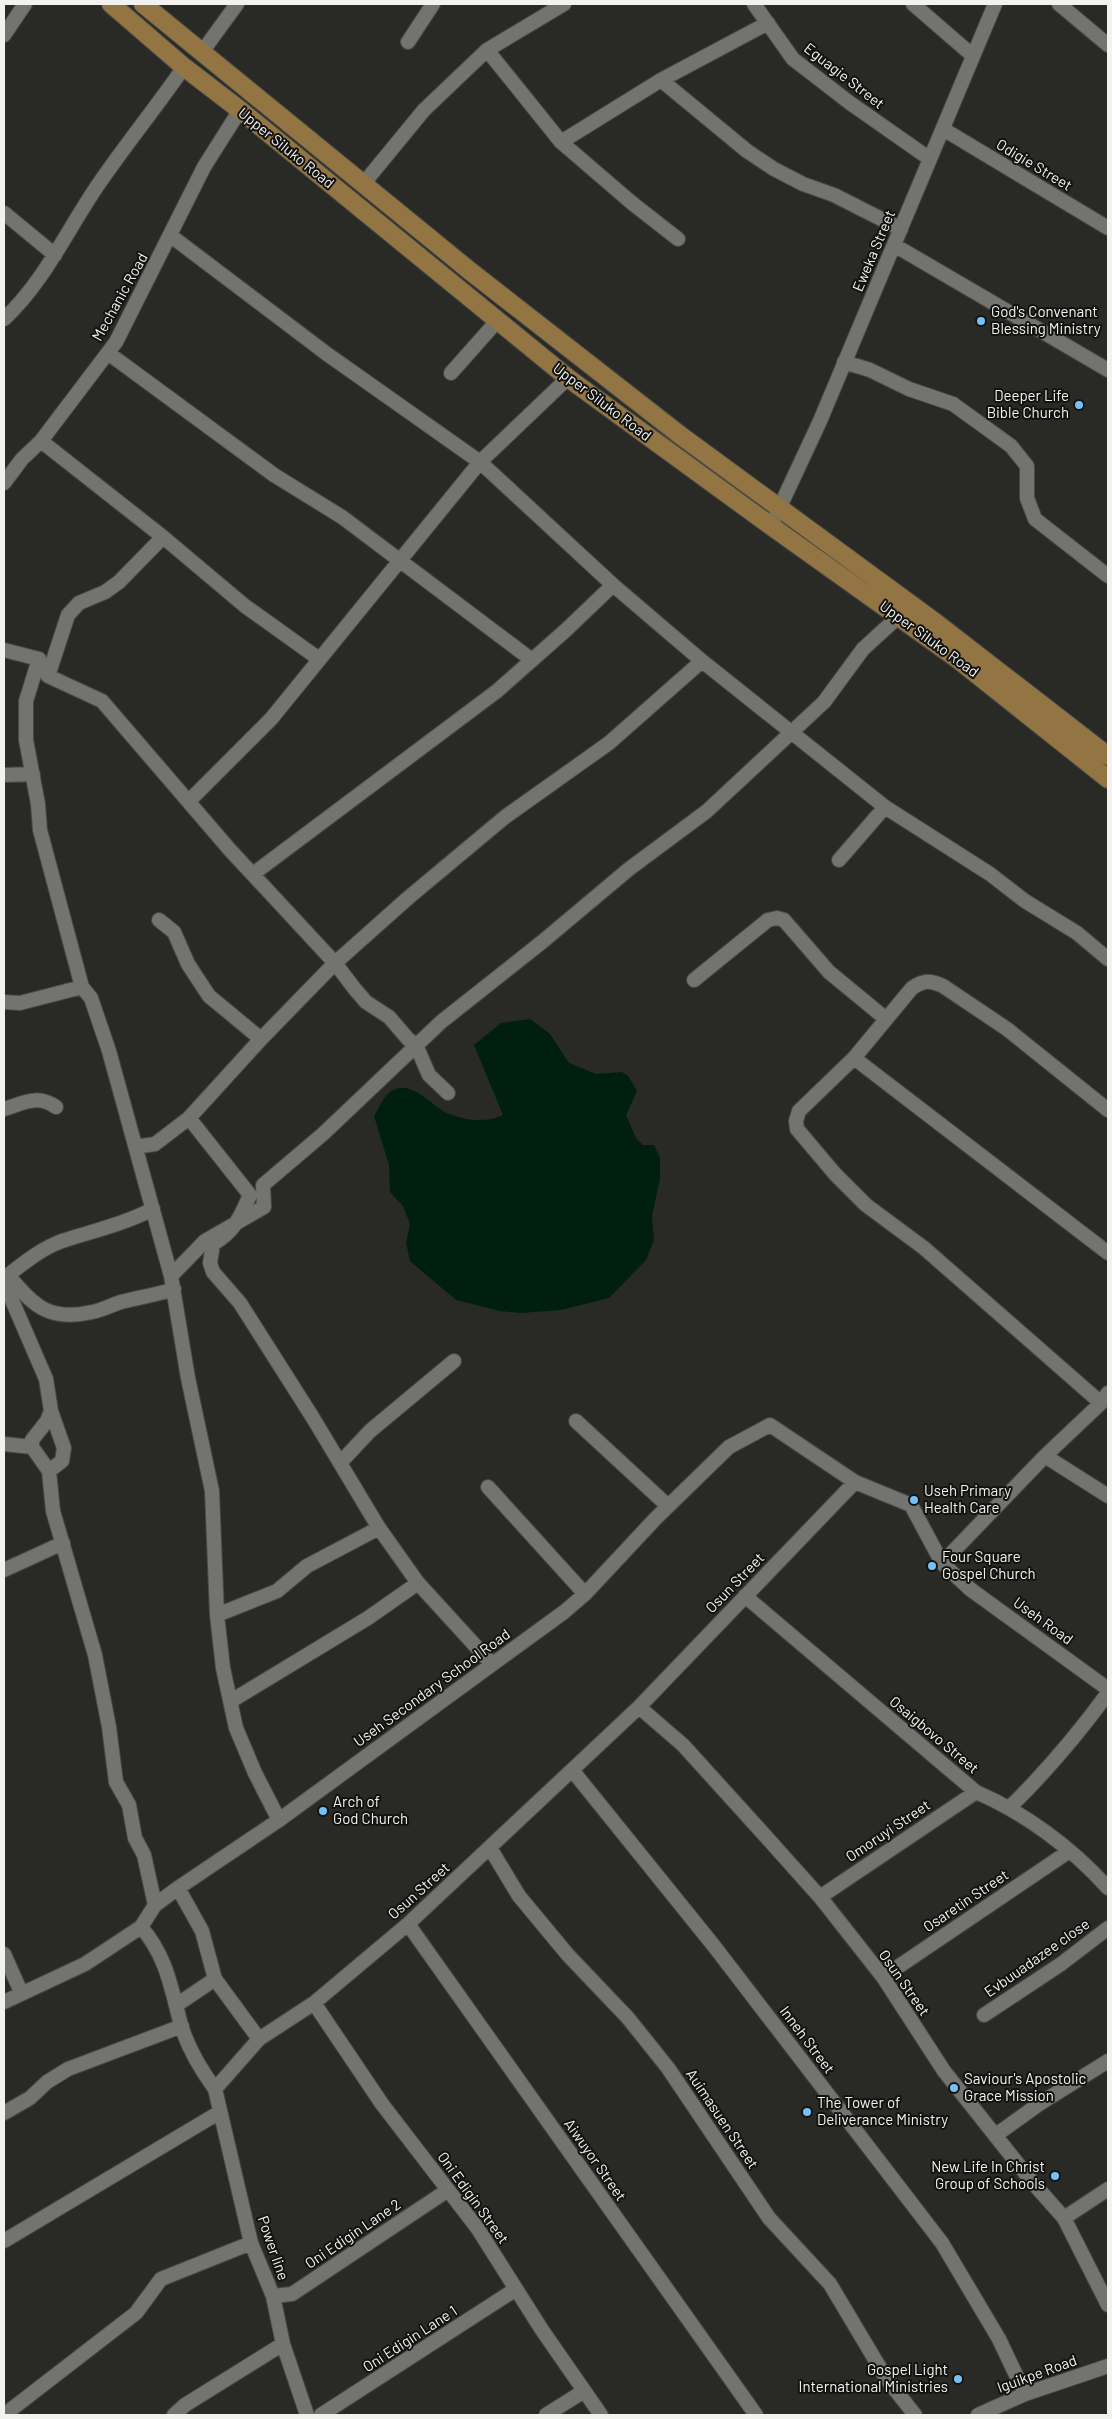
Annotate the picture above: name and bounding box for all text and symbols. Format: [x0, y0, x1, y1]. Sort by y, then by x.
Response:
street label: Eguagie Street [801, 38, 888, 112]
street label: Upper Siluko Road [235, 103, 338, 191]
street label: Odigie Street [993, 135, 1076, 194]
street label: Eweka Street [848, 207, 898, 294]
street label: Mechanic Road [87, 249, 151, 344]
place label: God's Convenant Blessing Ministry [991, 302, 1101, 337]
marker: God's Convenant Blessing Ministry [975, 315, 987, 327]
street label: Upper Siluko Road [550, 358, 655, 444]
place label: Deeper Life Bible Church [987, 386, 1069, 421]
marker: Deeper Life Bible Church [1073, 399, 1085, 411]
street label: Upper Siluko Road [876, 596, 983, 680]
place label: Useh Primary Health Care [924, 1481, 1011, 1516]
marker: Useh Primary Health Care [908, 1494, 920, 1506]
place label: Four Square Gospel Church [942, 1547, 1036, 1582]
street label: Osun Street [701, 1548, 767, 1616]
marker: Four Square Gospel Church [926, 1560, 938, 1572]
street label: Useh Road [1010, 1593, 1077, 1648]
street label: Useh Secondary School Road [350, 1624, 513, 1750]
street label: Osaigbovo Street [886, 1692, 983, 1777]
place label: Arch of God Church [333, 1792, 408, 1827]
street label: Omoruyi Street [842, 1795, 933, 1865]
marker: Arch of God Church [317, 1805, 329, 1817]
street label: Osun Street [384, 1858, 453, 1923]
street label: Osaretin Street [919, 1865, 1011, 1935]
street label: Evbuuadazee close [980, 1914, 1092, 2000]
street label: Osun Street [875, 1946, 934, 2019]
street label: Inneh Street [777, 2002, 839, 2077]
street label: Auimasuen Street [683, 2065, 763, 2172]
place label: Saviour's Apostolic Grace Mission [964, 2069, 1087, 2104]
marker: Saviour's Apostolic Grace Mission [948, 2082, 960, 2094]
place label: The Tower of Deliverance Ministry [817, 2093, 948, 2128]
marker: The Tower of Deliverance Ministry [801, 2106, 813, 2118]
street label: Aiwuyor Street [561, 2115, 631, 2204]
street label: Oni Edigin Street [434, 2148, 513, 2247]
place label: New Life In Christ Group of Schools [931, 2157, 1045, 2192]
marker: New Life In Christ Group of Schools [1049, 2170, 1061, 2182]
street label: Oni Edigin Lane 2 [301, 2195, 404, 2272]
street label: Power line [255, 2213, 293, 2282]
street label: Oni Edigin Lane 1 [359, 2301, 460, 2375]
street label: Iguikpe Road [994, 2350, 1079, 2396]
place label: Gospel Light International Ministries [799, 2360, 948, 2395]
marker: Gospel Light International Ministries [952, 2373, 964, 2385]

